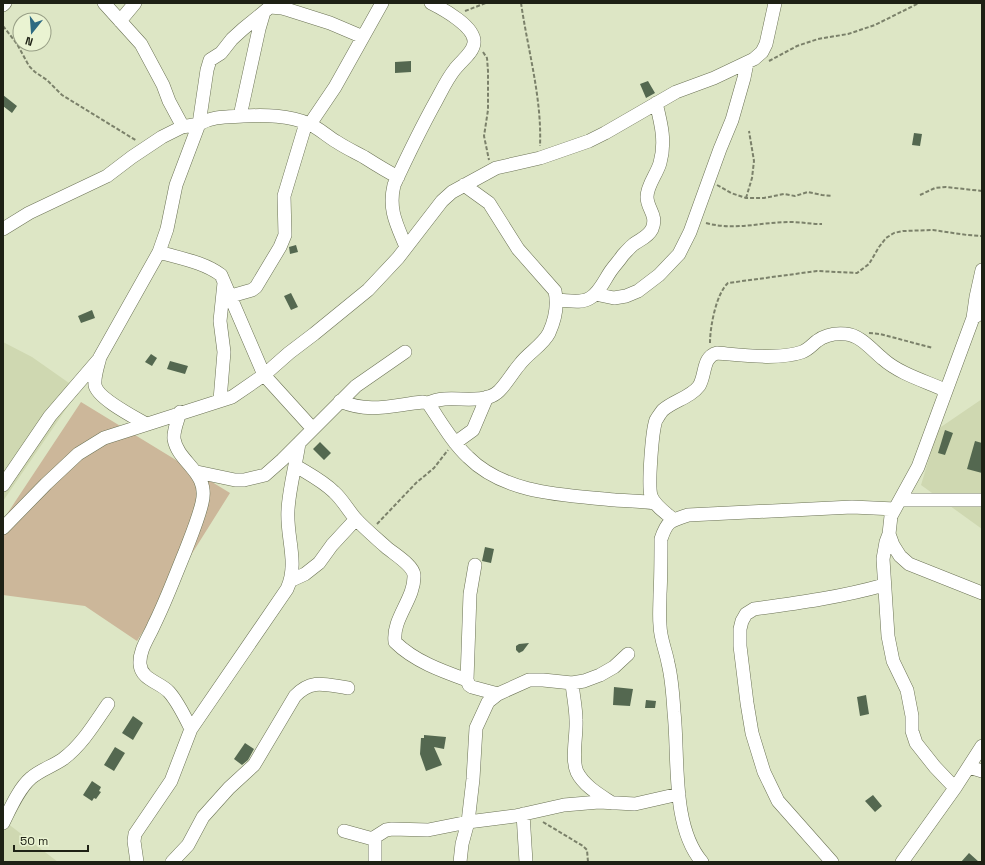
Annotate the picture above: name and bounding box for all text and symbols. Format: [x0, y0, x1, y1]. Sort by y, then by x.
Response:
north arrow [12, 12, 52, 52]
text: N [24, 34, 35, 49]
scale bar [14, 827, 88, 853]
text: 50 m [20, 833, 48, 849]

